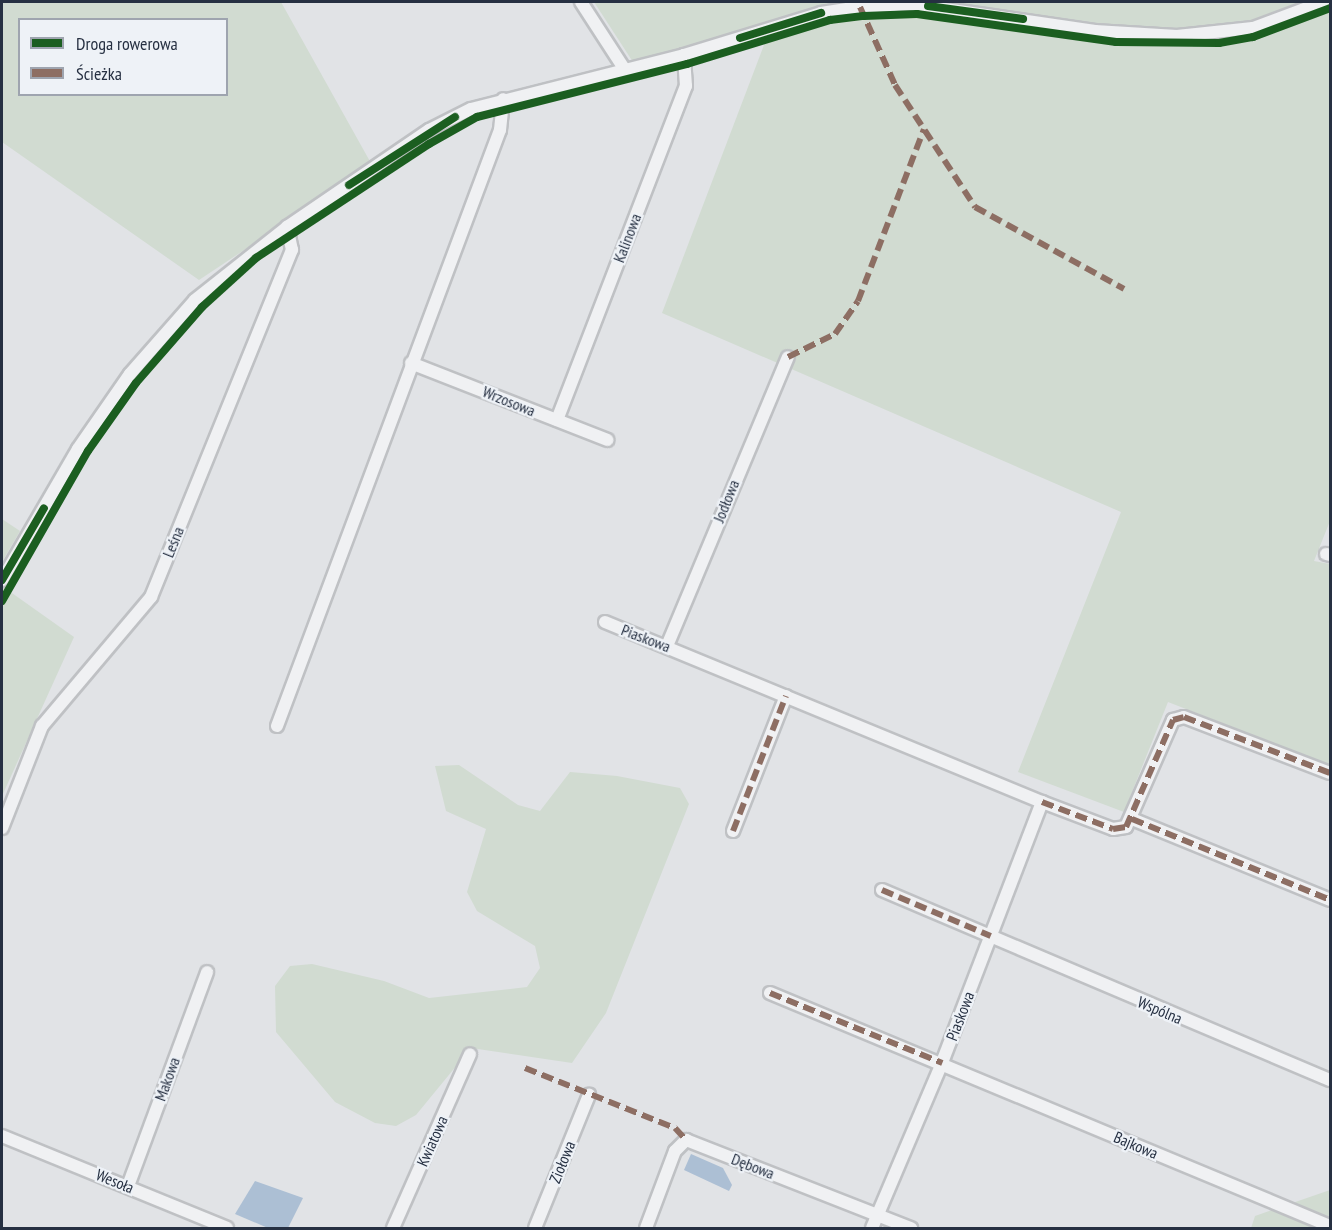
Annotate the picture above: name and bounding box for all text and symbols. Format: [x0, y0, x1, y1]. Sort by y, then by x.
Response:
legend [18, 18, 228, 96]
text: Droga rowerowa [76, 32, 178, 55]
text: Ścieżka [76, 62, 122, 85]
street label: Kalinowa [609, 211, 645, 265]
street label: Wrzosowa [480, 382, 538, 420]
street label: Jodłowa [709, 477, 743, 525]
street label: Leśna [158, 524, 188, 560]
street label: Piaskowa [619, 620, 673, 656]
street label: Piaskowa [942, 989, 978, 1043]
street label: Wspólna [1135, 992, 1185, 1028]
street label: Makowa [150, 1054, 184, 1104]
street label: Kwiatowa [412, 1113, 452, 1169]
street label: Bajkowa [1111, 1127, 1161, 1163]
street label: Ziołowa [545, 1138, 579, 1186]
street label: Dębowa [729, 1149, 777, 1183]
street label: Wesoła [93, 1165, 137, 1197]

